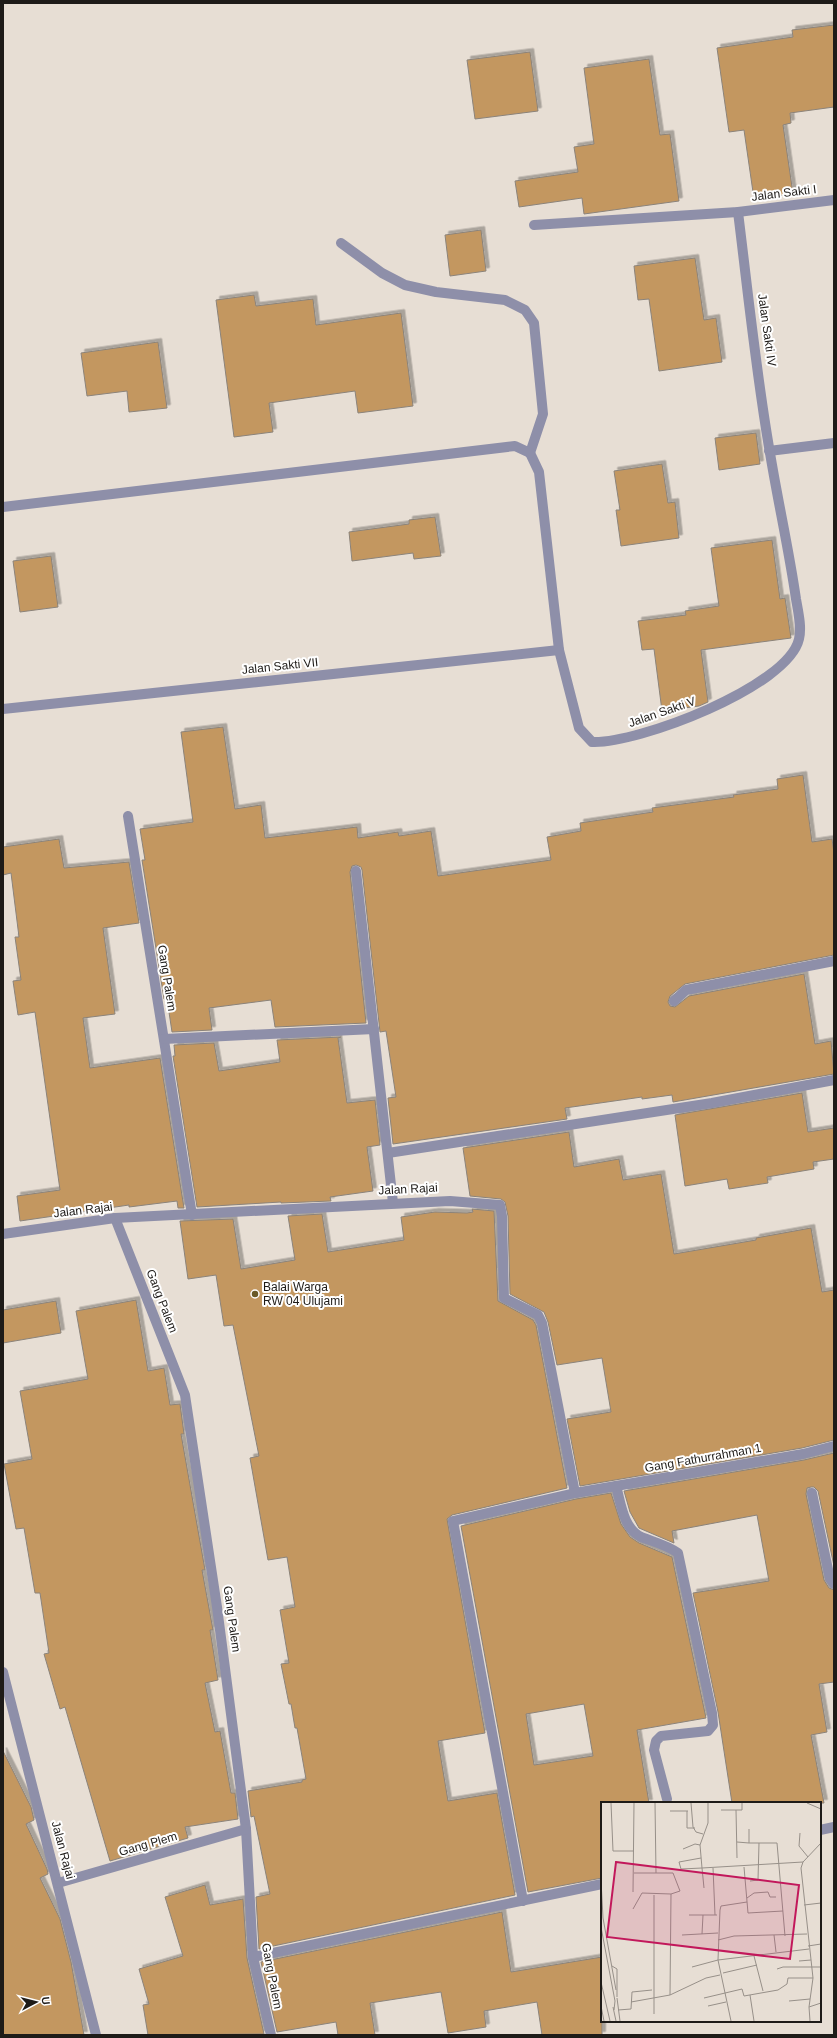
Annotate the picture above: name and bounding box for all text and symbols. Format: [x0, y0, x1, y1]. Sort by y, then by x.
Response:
street label: Jalan Sakti I [751, 182, 817, 204]
street label: Jalan Sakti IV [755, 293, 779, 367]
street label: Jalan Sakti VII [241, 655, 319, 677]
street label: Jalan Sakti V [627, 694, 697, 730]
street label: Gang Palem [155, 944, 179, 1012]
street label: Jalan Rajai [378, 1180, 438, 1198]
street label: Jalan Rajai [53, 1199, 113, 1221]
street label: Gang Palem [144, 1267, 180, 1335]
place label: Balai Warga RW 04 Ulujami [263, 1280, 343, 1308]
marker: Balai Warga RW 04 Ulujami [250, 1289, 260, 1299]
street label: Gang Fathurrahman 1 [644, 1441, 763, 1475]
street label: Gang Palem [220, 1585, 244, 1653]
inset map [601, 1802, 821, 2022]
street label: Jalan Rajai [49, 1820, 77, 1880]
street label: Gang Plem [117, 1829, 179, 1859]
street label: Gang Palem [259, 1942, 285, 2010]
north arrow [16, 1982, 56, 2022]
text: U [39, 1996, 52, 2006]

